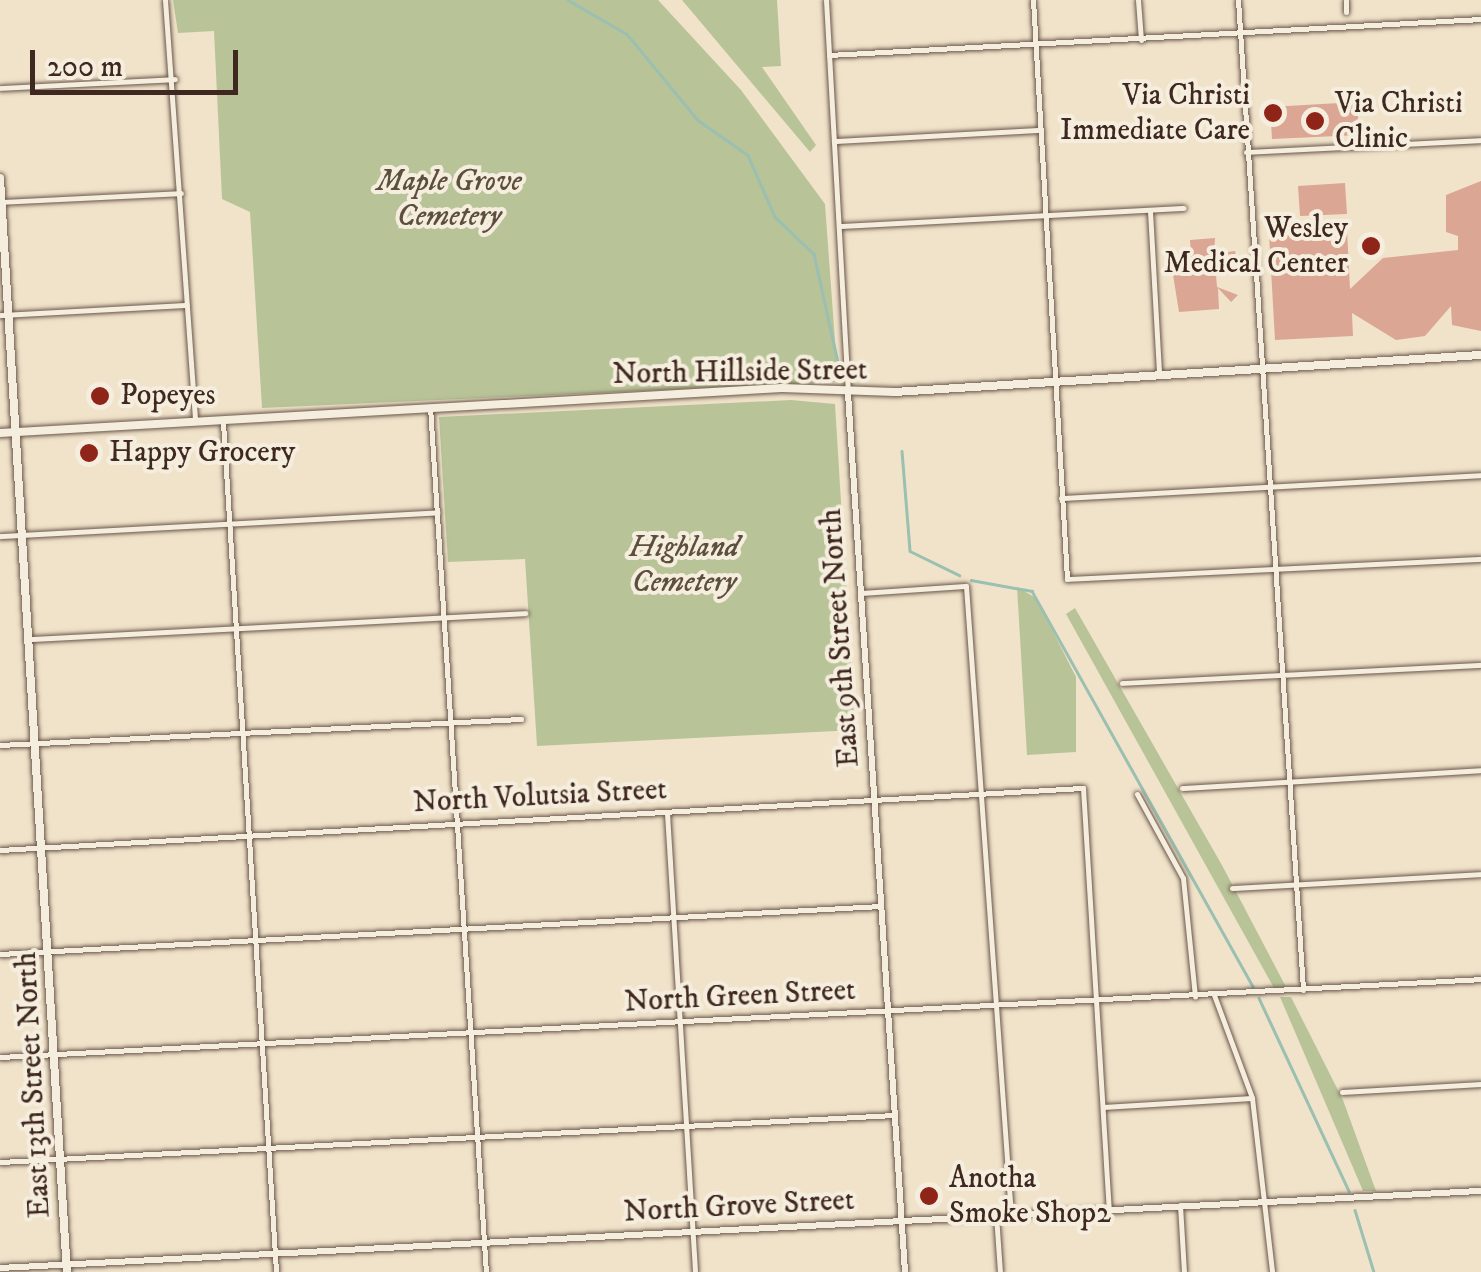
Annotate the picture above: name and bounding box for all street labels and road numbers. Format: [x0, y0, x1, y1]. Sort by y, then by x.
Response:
street label: North Hillside Street [612, 353, 868, 393]
street label: East 9th Street North [814, 507, 868, 769]
street label: North Volutsia Street [412, 772, 668, 822]
street label: East 13th Street North [9, 951, 59, 1219]
street label: North Green Street [623, 973, 857, 1021]
street label: North Grove Street [623, 1183, 855, 1231]

